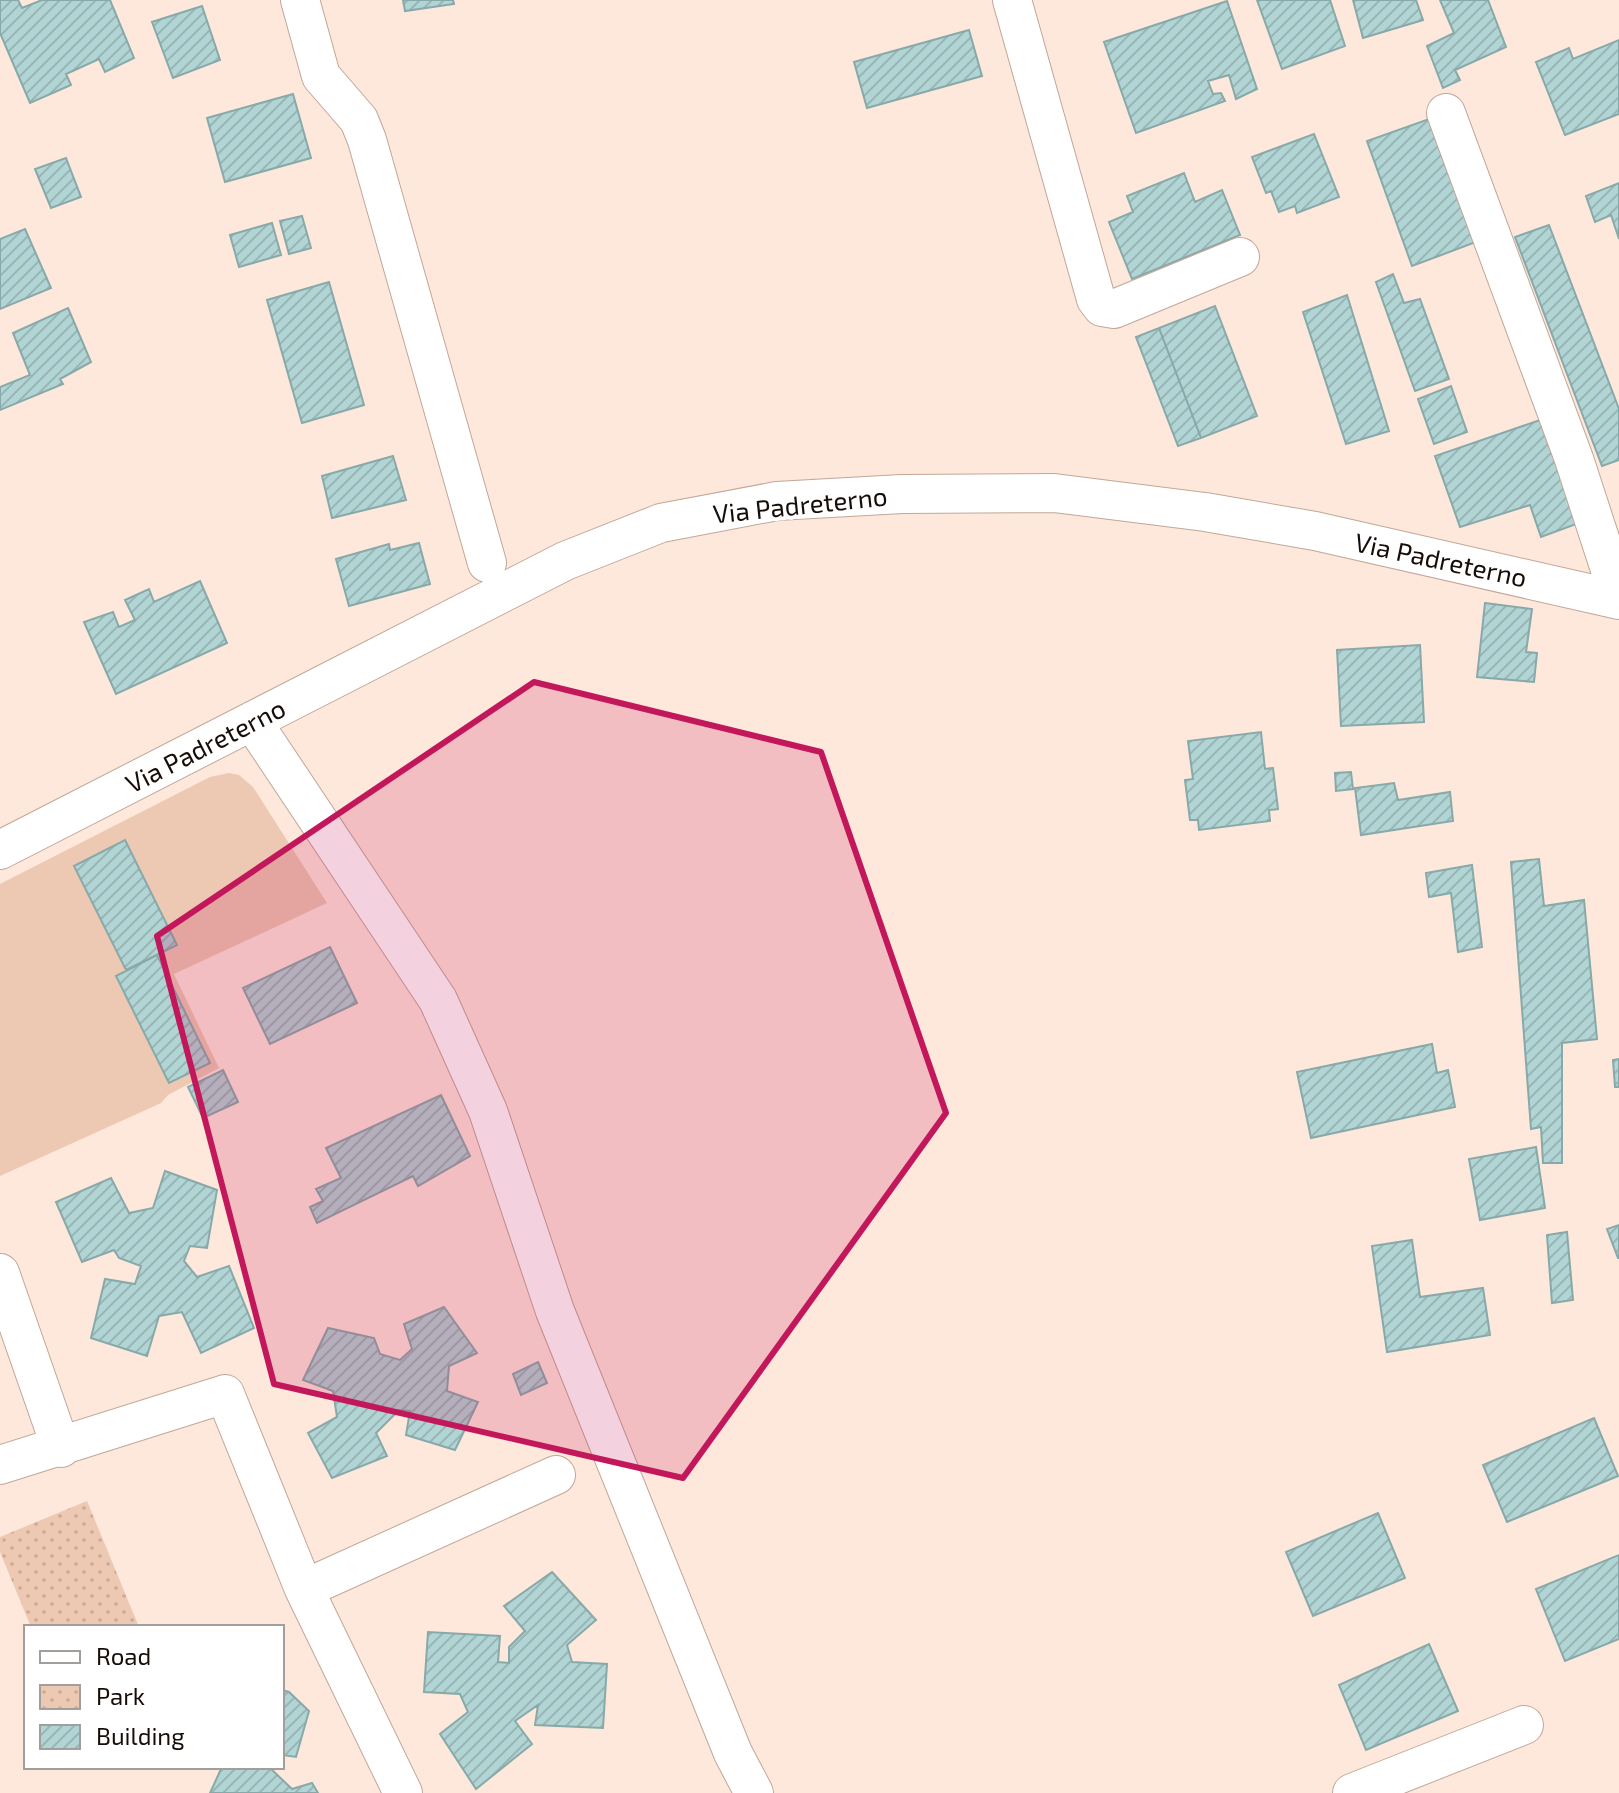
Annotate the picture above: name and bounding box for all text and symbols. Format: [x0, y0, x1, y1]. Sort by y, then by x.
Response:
street label: Via Padreterno [711, 479, 889, 529]
street label: Via Padreterno [1352, 526, 1530, 592]
street label: Via Padreterno [120, 691, 290, 799]
legend [24, 1625, 284, 1769]
text: Road [96, 1641, 151, 1670]
text: Park [96, 1681, 145, 1710]
text: Building [96, 1721, 185, 1750]

